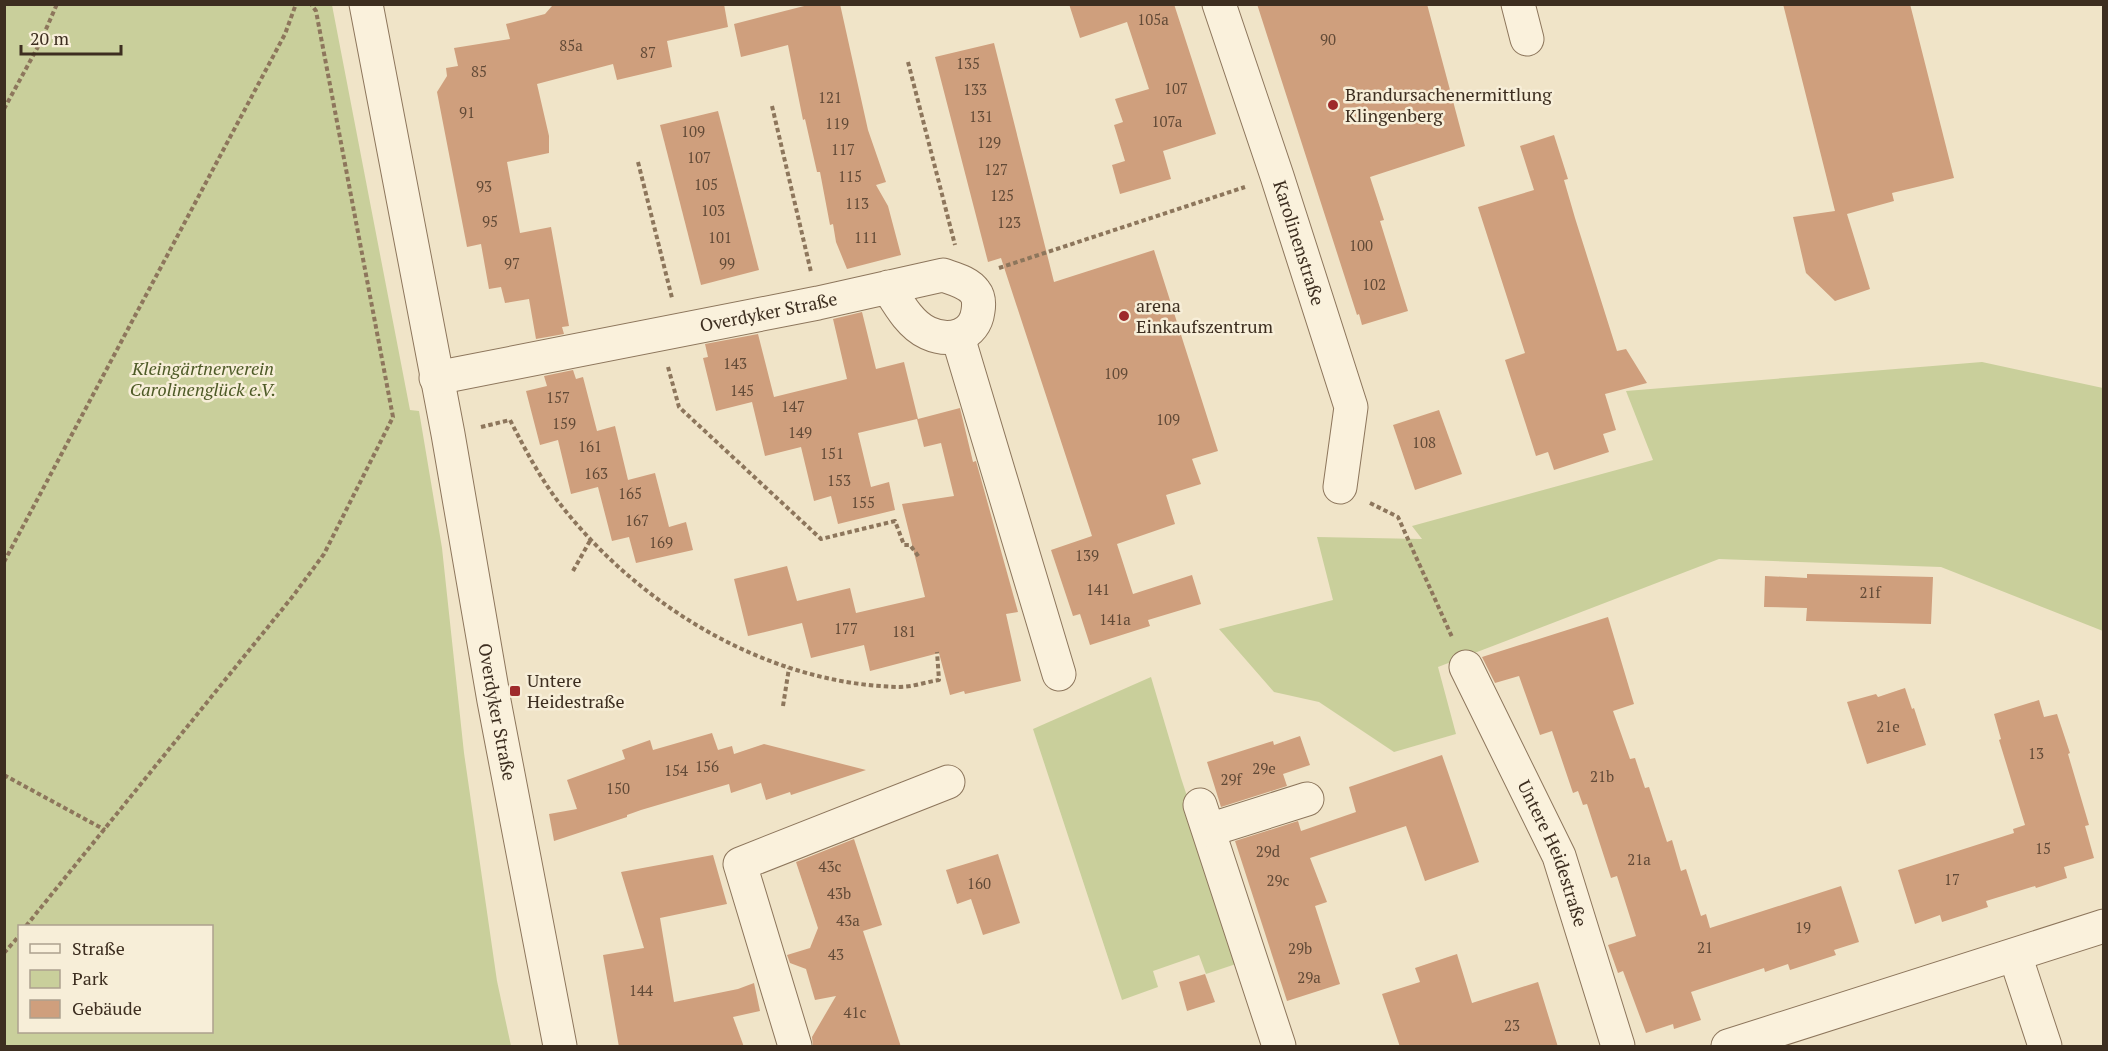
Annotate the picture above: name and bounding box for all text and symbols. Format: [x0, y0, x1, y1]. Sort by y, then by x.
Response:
house number: 105a [1137, 9, 1169, 29]
scale bar [21, 18, 122, 56]
text: 20 m [30, 26, 70, 50]
house number: 90 [1320, 29, 1336, 49]
house number: 85a [559, 35, 583, 55]
house number: 87 [640, 42, 656, 62]
house number: 135 [956, 53, 980, 73]
house number: 85 [471, 61, 487, 81]
house number: 107 [1164, 78, 1188, 98]
house number: 133 [963, 79, 987, 99]
place label: Brandursachenermittlung Klingenberg [1345, 82, 1552, 127]
house number: 121 [818, 87, 842, 107]
marker: Brandursachenermittlung Klingenberg [1326, 98, 1340, 112]
house number: 91 [459, 102, 475, 122]
house number: 131 [969, 106, 993, 126]
house number: 107a [1152, 111, 1183, 131]
house number: 119 [825, 113, 849, 133]
house number: 109 [681, 121, 705, 141]
house number: 129 [977, 132, 1001, 152]
house number: 117 [831, 139, 855, 159]
house number: 107 [687, 147, 711, 167]
house number: 127 [984, 159, 1008, 179]
house number: 115 [838, 166, 862, 186]
house number: 105 [694, 174, 718, 194]
house number: 93 [476, 176, 492, 196]
street label: Karolinenstraße [1268, 177, 1331, 308]
house number: 125 [990, 185, 1014, 205]
house number: 113 [845, 193, 869, 213]
house number: 103 [701, 200, 725, 220]
house number: 95 [482, 211, 498, 231]
house number: 123 [997, 212, 1021, 232]
house number: 101 [708, 227, 732, 247]
house number: 111 [854, 227, 878, 247]
house number: 100 [1349, 235, 1373, 255]
house number: 97 [504, 253, 520, 273]
house number: 99 [719, 253, 735, 273]
house number: 102 [1362, 274, 1386, 294]
street label: Overdyker Straße [698, 286, 839, 337]
place label: arena Einkaufszentrum [1136, 293, 1273, 338]
marker: arena Einkaufszentrum [1117, 309, 1131, 323]
house number: 143 [723, 353, 747, 373]
park label: Kleingärtnerverein Carolinenglück e.V. [130, 356, 276, 401]
house number: 109 [1104, 363, 1128, 383]
house number: 145 [730, 380, 754, 400]
house number: 157 [546, 387, 570, 407]
house number: 147 [781, 396, 805, 416]
house number: 109 [1156, 409, 1180, 429]
house number: 159 [552, 413, 576, 433]
house number: 149 [788, 422, 812, 442]
house number: 108 [1412, 432, 1436, 452]
house number: 161 [578, 436, 602, 456]
house number: 151 [820, 443, 844, 463]
house number: 163 [584, 463, 608, 483]
house number: 153 [827, 470, 851, 490]
house number: 165 [618, 483, 642, 503]
house number: 155 [851, 492, 875, 512]
house number: 167 [625, 510, 649, 530]
house number: 169 [649, 532, 673, 552]
house number: 139 [1075, 545, 1099, 565]
house number: 141 [1086, 579, 1110, 599]
house number: 21f [1859, 582, 1881, 602]
house number: 141a [1099, 609, 1131, 629]
house number: 177 [834, 618, 858, 638]
house number: 181 [892, 621, 916, 641]
street label: Overdyker Straße [473, 641, 522, 783]
place label: Untere Heidestraße [527, 668, 625, 713]
marker: Untere Heidestraße [508, 684, 522, 698]
house number: 21e [1876, 716, 1900, 736]
house number: 13 [2028, 743, 2044, 763]
house number: 156 [695, 756, 719, 776]
house number: 29e [1252, 758, 1276, 778]
house number: 154 [664, 760, 688, 780]
house number: 21b [1590, 766, 1614, 786]
house number: 29f [1220, 769, 1242, 789]
street label: Untere Heidestraße [1513, 776, 1593, 930]
house number: 150 [606, 778, 630, 798]
house number: 15 [2035, 838, 2051, 858]
house number: 29d [1256, 841, 1280, 861]
house number: 21a [1627, 849, 1651, 869]
house number: 43c [819, 856, 841, 876]
house number: 17 [1944, 869, 1960, 889]
house number: 29c [1267, 870, 1289, 890]
house number: 160 [967, 873, 991, 893]
house number: 43b [827, 883, 851, 903]
house number: 43a [836, 910, 860, 930]
house number: 19 [1795, 917, 1811, 937]
legend [18, 925, 213, 1033]
text: Straße [72, 936, 125, 960]
house number: 21 [1697, 937, 1713, 957]
house number: 29b [1288, 938, 1312, 958]
house number: 43 [828, 944, 844, 964]
text: Park [72, 966, 109, 990]
house number: 29a [1297, 967, 1321, 987]
house number: 144 [629, 980, 653, 1000]
text: Gebäude [72, 996, 142, 1020]
house number: 41c [844, 1002, 866, 1022]
house number: 23 [1504, 1015, 1520, 1035]

